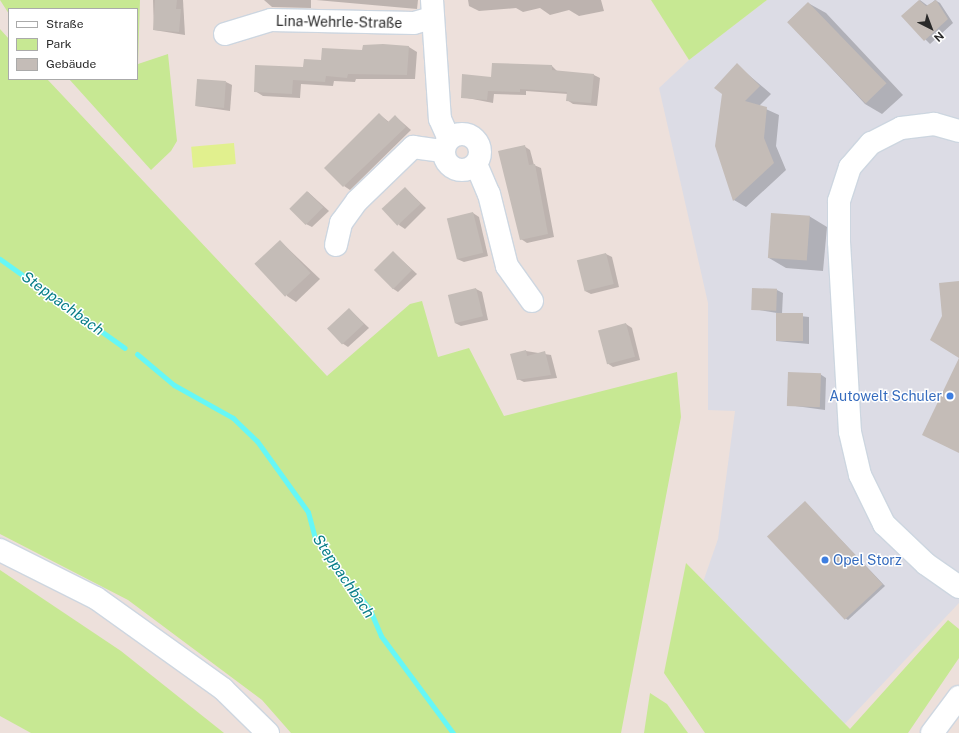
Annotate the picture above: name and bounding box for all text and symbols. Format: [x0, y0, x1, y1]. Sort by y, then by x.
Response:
legend [8, 8, 138, 80]
north arrow [911, 8, 951, 48]
street label: Lina-Wehrle-Straße [276, 12, 402, 32]
text: Straße [46, 17, 83, 31]
text: N [932, 30, 946, 44]
text: Park [46, 37, 72, 51]
text: Gebäude [46, 57, 96, 71]
water label: Steppachbach [18, 267, 108, 339]
place label: Autowelt Schuler [829, 388, 942, 404]
marker: Autowelt Schuler [945, 391, 955, 401]
water label: Steppachbach [309, 531, 379, 621]
place label: Opel Storz [833, 552, 902, 568]
marker: Opel Storz [820, 555, 830, 565]

